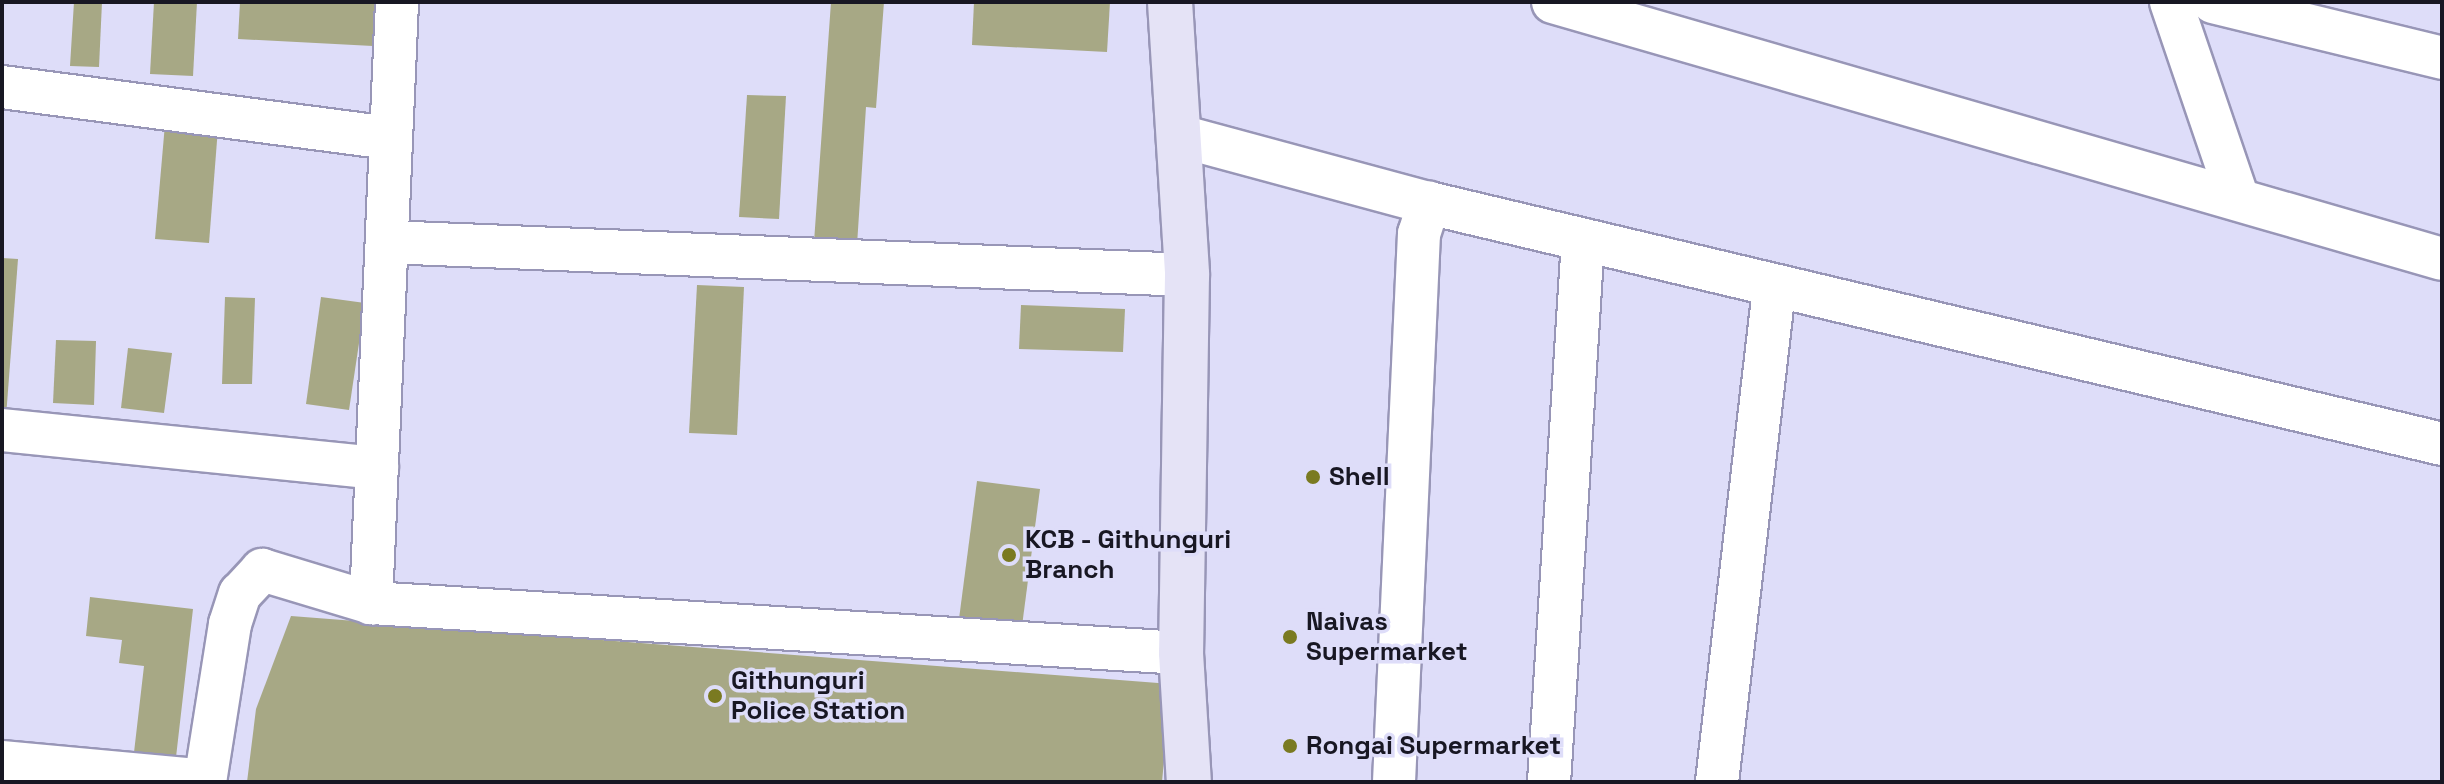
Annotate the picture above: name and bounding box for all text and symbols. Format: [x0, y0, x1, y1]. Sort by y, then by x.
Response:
place label: Shell [1329, 461, 1390, 493]
marker: Shell [1304, 468, 1322, 486]
place label: KCB - Githunguri Branch [1025, 524, 1233, 586]
marker: KCB - Githunguri Branch [1000, 546, 1018, 564]
place label: Naivas Supermarket [1306, 606, 1468, 668]
marker: Naivas Supermarket [1281, 628, 1299, 646]
place label: Githunguri Police Station [731, 665, 905, 726]
marker: Githunguri Police Station [706, 687, 724, 705]
place label: Rongai Supermarket [1306, 730, 1561, 762]
marker: Rongai Supermarket [1281, 737, 1299, 755]

